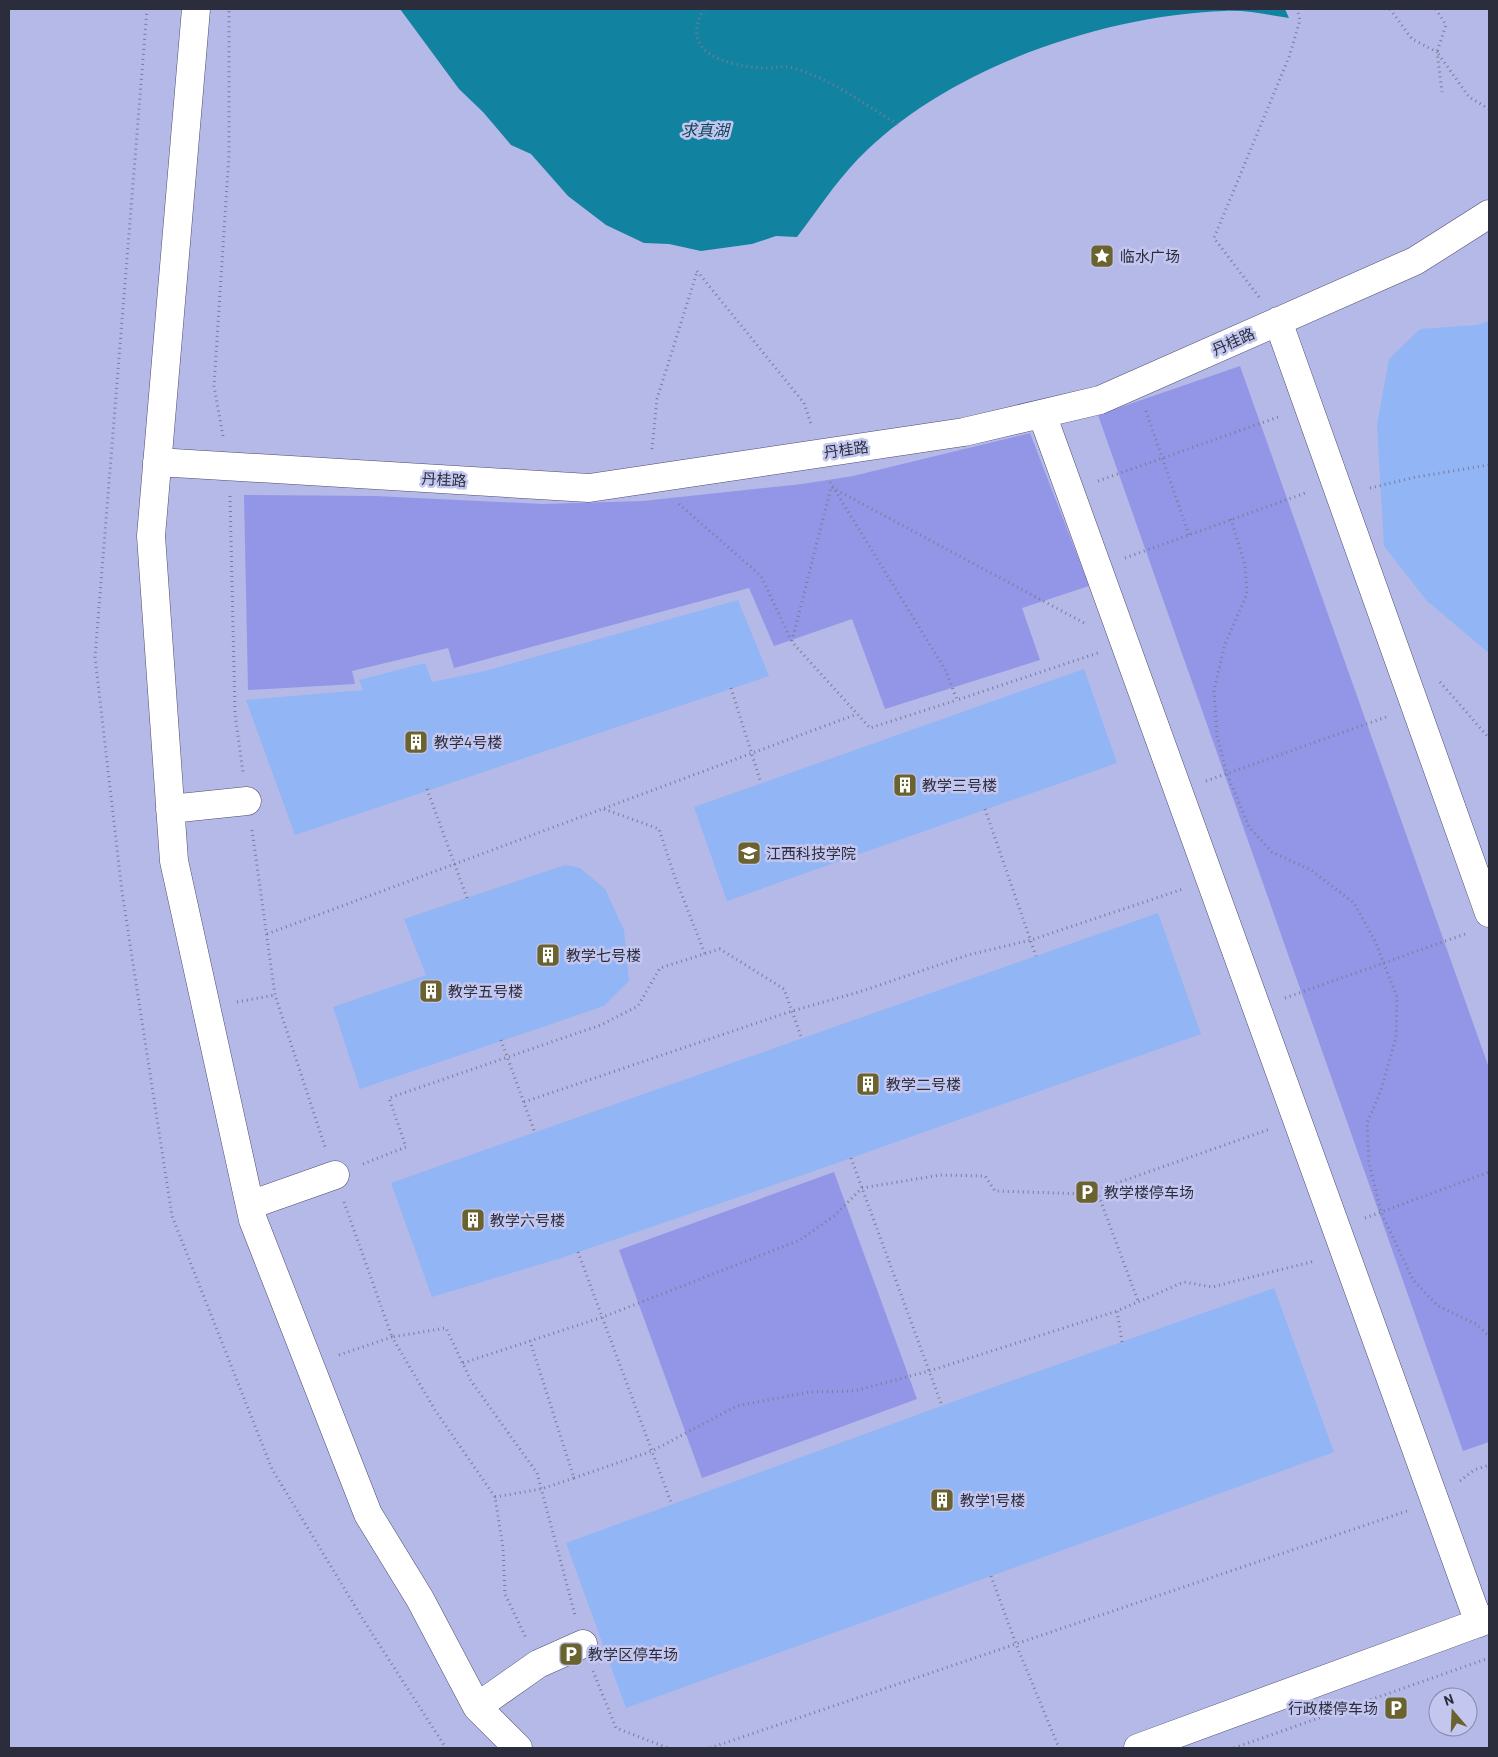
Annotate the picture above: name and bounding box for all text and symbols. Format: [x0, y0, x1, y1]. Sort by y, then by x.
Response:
water label: 求真湖 [681, 120, 732, 139]
place icon: 临水广场 [1089, 243, 1115, 269]
place label: 临水广场 [1120, 247, 1180, 265]
street label: 丹桂路 [1209, 324, 1257, 358]
street label: 丹桂路 [822, 437, 870, 461]
street label: 丹桂路 [421, 469, 467, 489]
building icon: 教学4号楼 [403, 729, 429, 755]
place label: 教学4号楼 [434, 733, 502, 751]
building icon: 教学三号楼 [892, 772, 918, 798]
place label: 教学三号楼 [922, 776, 997, 794]
school or university icon: 江西科技学院 [736, 840, 762, 866]
place label: 江西科技学院 [766, 844, 856, 862]
building icon: 教学七号楼 [535, 942, 561, 968]
place label: 教学七号楼 [566, 946, 641, 964]
building icon: 教学五号楼 [418, 978, 444, 1004]
place label: 教学五号楼 [448, 982, 523, 1000]
building icon: 教学二号楼 [855, 1071, 881, 1097]
place label: 教学二号楼 [886, 1075, 961, 1093]
parking icon: 教学楼停车场 [1074, 1179, 1100, 1205]
place label: 教学楼停车场 [1104, 1183, 1194, 1201]
building icon: 教学六号楼 [460, 1207, 486, 1233]
place label: 教学六号楼 [490, 1211, 565, 1229]
building icon: 教学1号楼 [929, 1487, 955, 1513]
place label: 教学1号楼 [960, 1491, 1025, 1509]
parking icon: 教学区停车场 [558, 1641, 584, 1667]
place label: 教学区停车场 [588, 1645, 678, 1663]
north arrow [1428, 1687, 1478, 1737]
text: N [1441, 1690, 1456, 1709]
parking icon: 行政楼停车场 [1383, 1695, 1409, 1721]
place label: 行政楼停车场 [1288, 1699, 1378, 1717]

